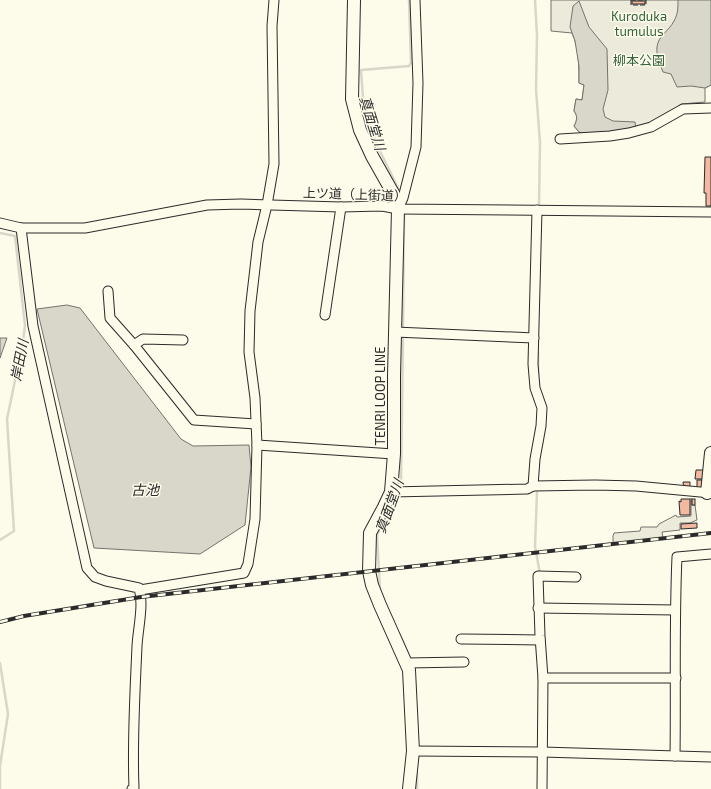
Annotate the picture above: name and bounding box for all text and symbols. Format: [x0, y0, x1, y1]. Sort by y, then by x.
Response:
park label: Kuroduka tumulus [611, 8, 667, 39]
park label: 柳本公園 [613, 52, 665, 68]
water label: 真面堂川 [357, 94, 390, 154]
street label: 上ツ道（上街道） [303, 184, 407, 204]
water label: 岸田川 [7, 336, 32, 382]
street label: TENRI LOOP LINE [372, 346, 388, 446]
water label: 真面堂川 [371, 475, 407, 535]
water label: 古池 [131, 481, 161, 498]

